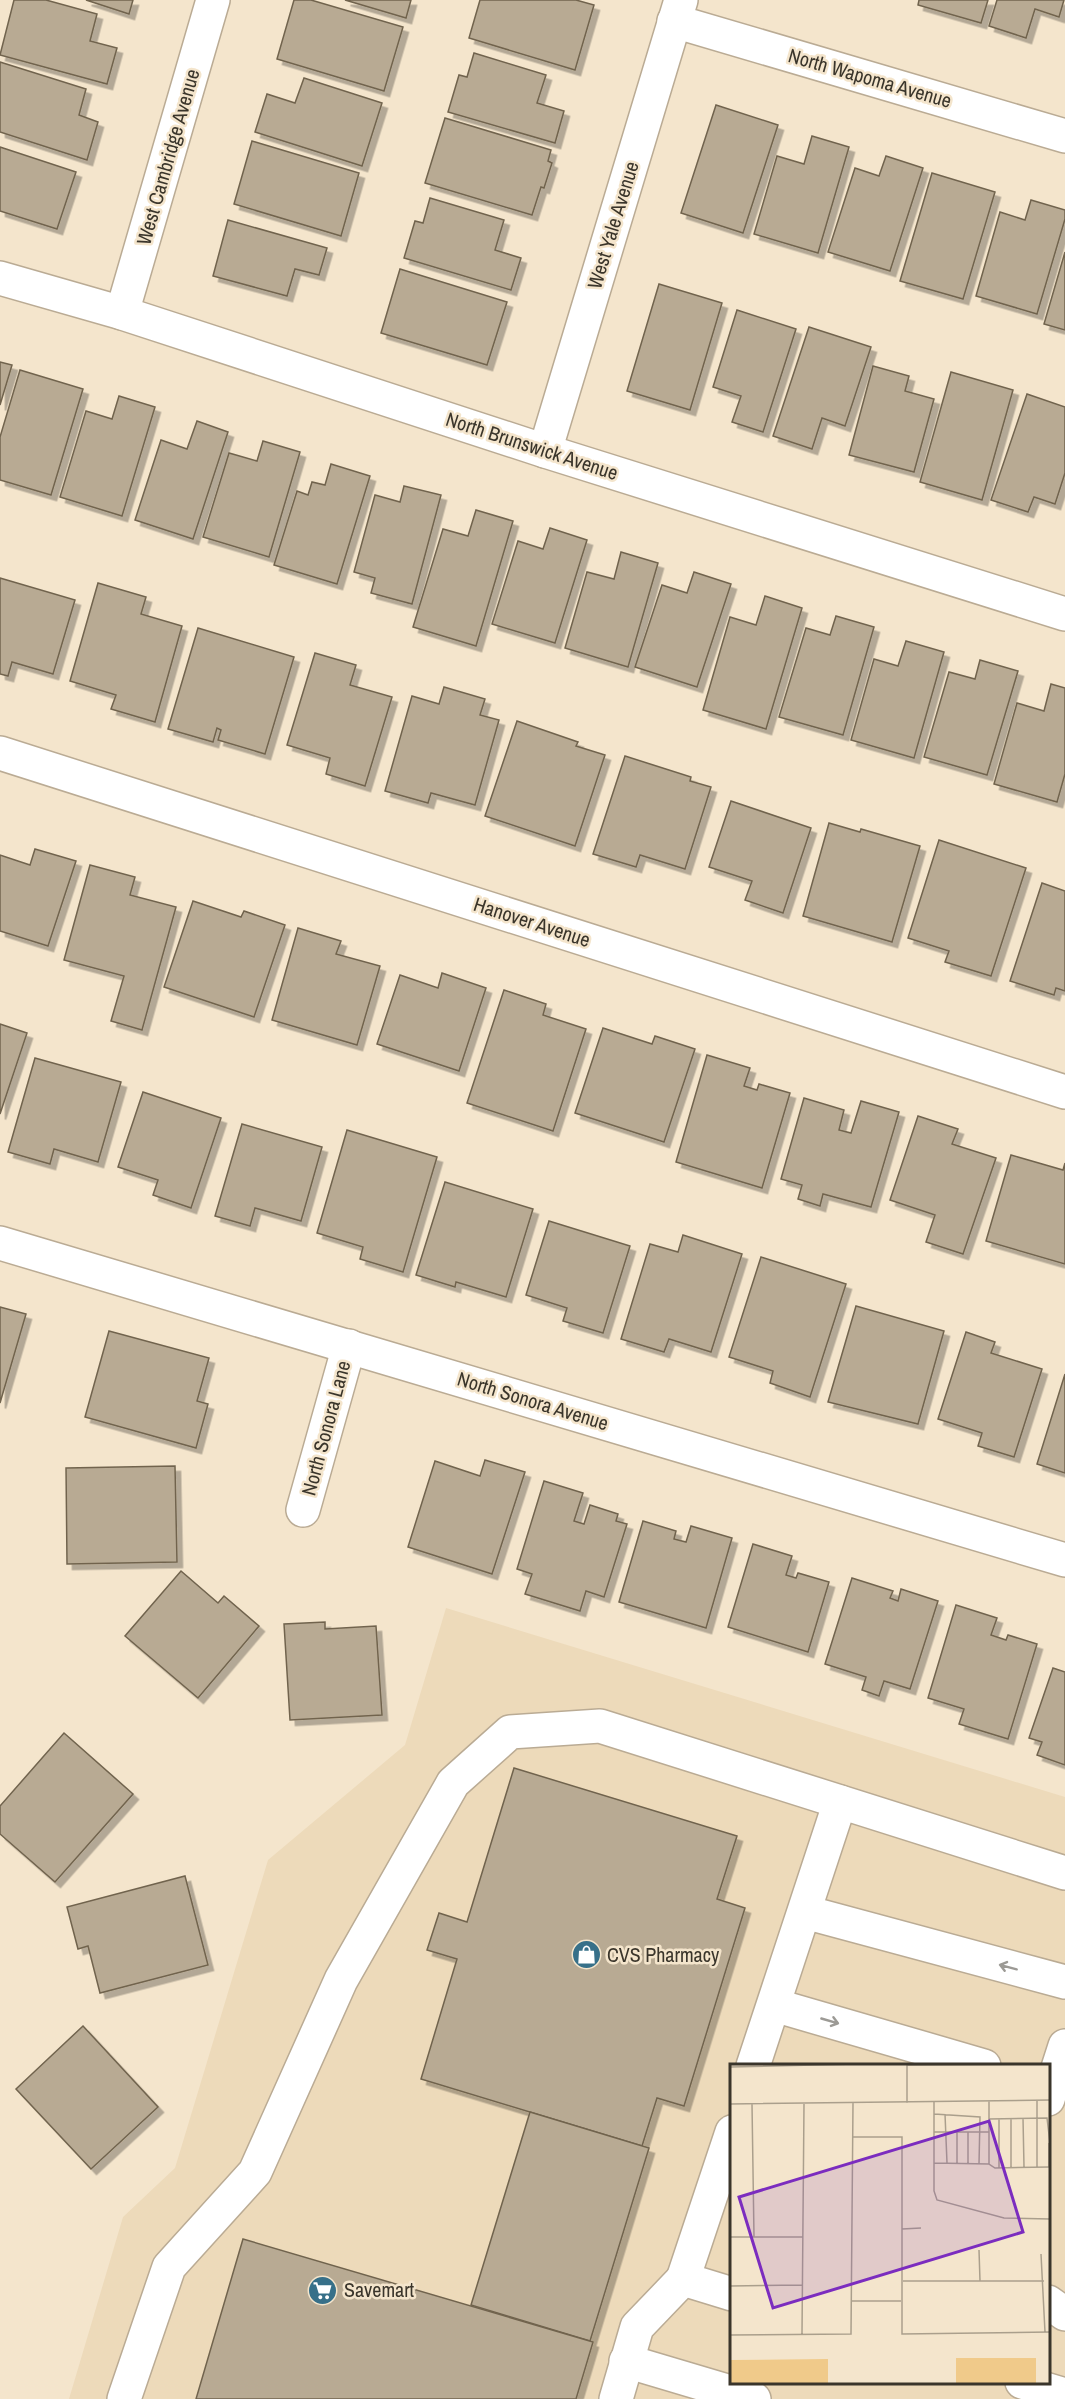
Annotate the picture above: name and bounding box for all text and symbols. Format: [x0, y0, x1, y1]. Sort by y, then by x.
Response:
street label: North Wapoma Avenue [785, 41, 955, 114]
street label: West Cambridge Avenue [129, 66, 206, 248]
street label: West Yale Avenue [580, 158, 645, 292]
street label: North Brunswick Avenue [443, 405, 622, 486]
street label: Hanover Avenue [470, 890, 594, 953]
street label: North Sonora Lane [295, 1357, 356, 1498]
street label: North Sonora Avenue [454, 1365, 612, 1436]
shop icon: CVS Pharmacy [570, 1939, 602, 1971]
place label: CVS Pharmacy [607, 1941, 720, 1968]
one-way arrow [999, 1960, 1018, 1972]
one-way arrow [820, 2016, 839, 2027]
inset map [730, 2064, 1050, 2384]
supermarket icon: Savemart [307, 2274, 339, 2306]
place label: Savemart [344, 2276, 415, 2303]

